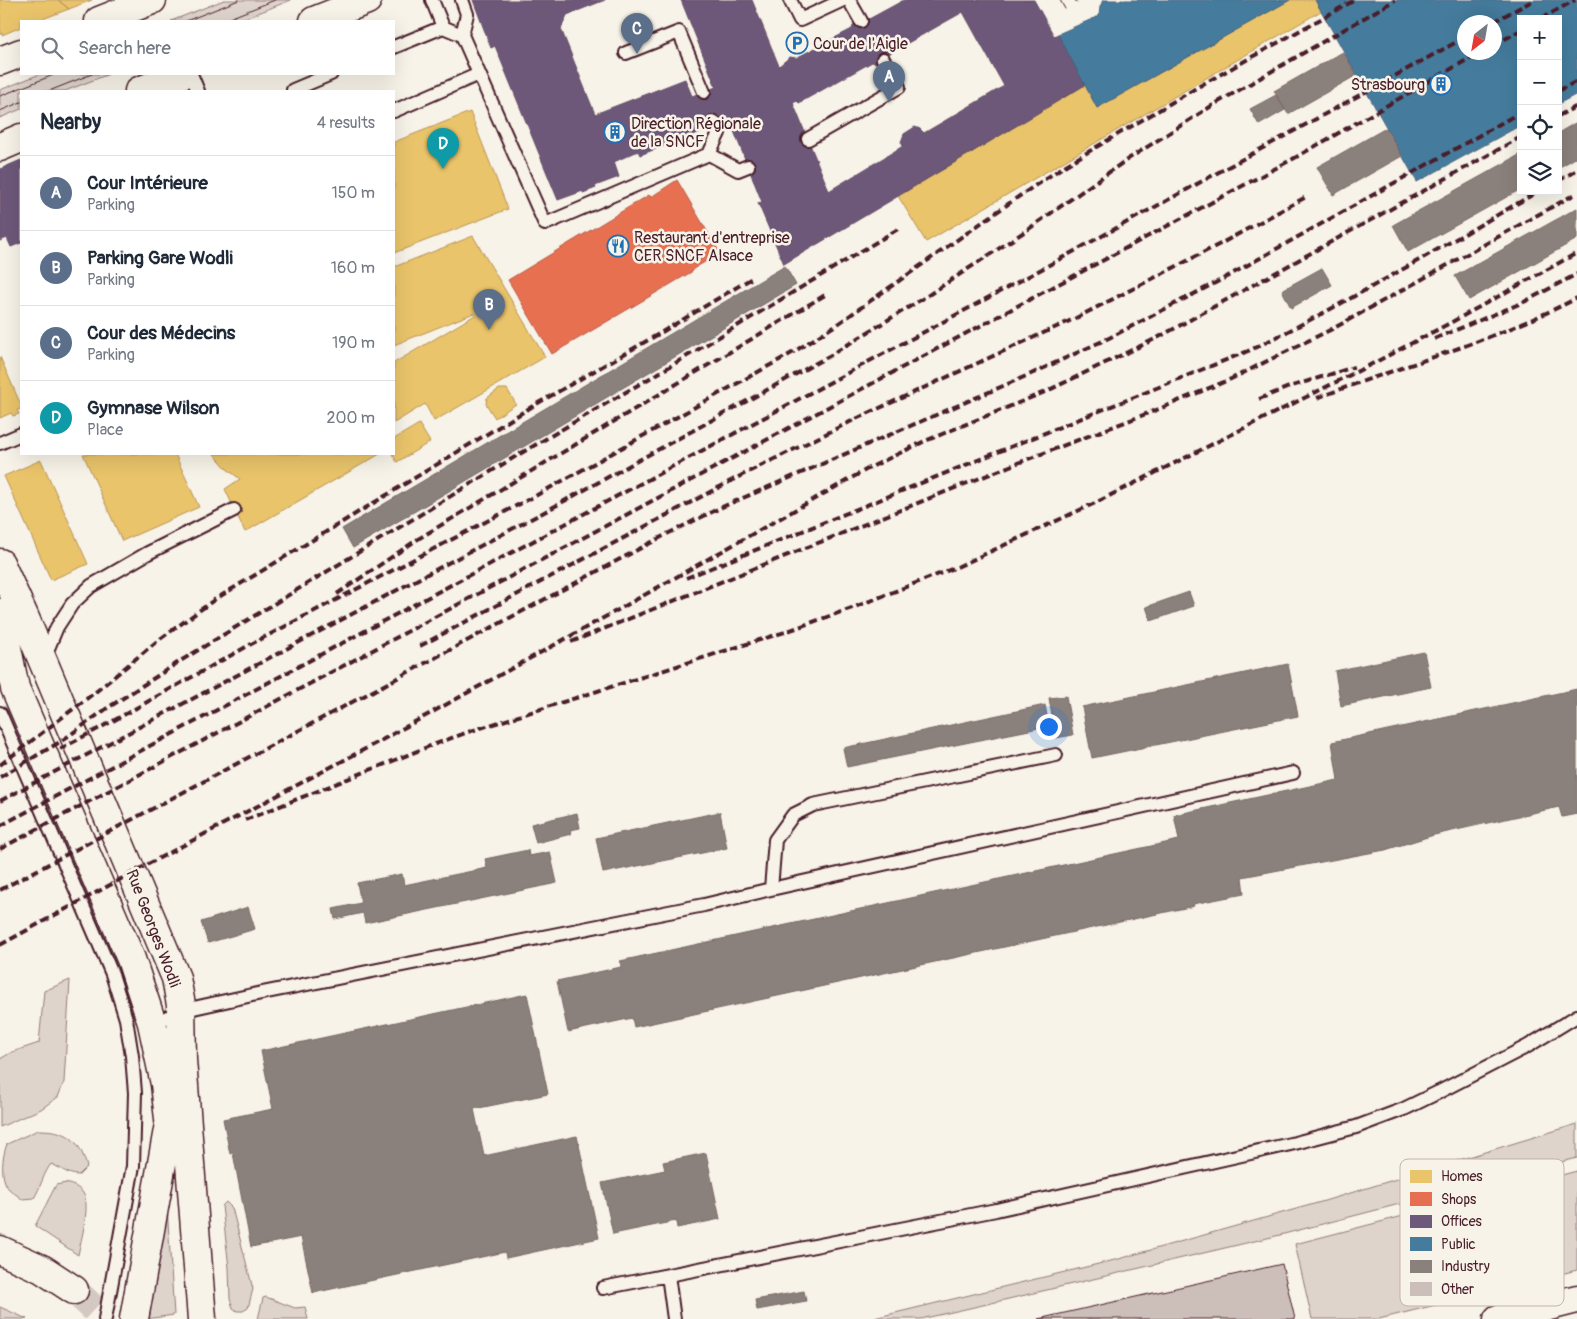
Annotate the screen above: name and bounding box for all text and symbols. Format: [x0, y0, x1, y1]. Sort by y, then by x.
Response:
pin: C [621, 13, 653, 54]
north arrow [1457, 15, 1502, 60]
map controls [1517, 15, 1562, 195]
button: + [1517, 15, 1562, 60]
search box [20, 20, 395, 75]
parking icon: Cour de l'Aigle [785, 31, 809, 55]
icon: search [38, 34, 66, 62]
place label: Cour de l'Aigle [813, 34, 908, 54]
text: Search here [78, 36, 171, 60]
button: − [1517, 60, 1562, 105]
pin: A [873, 61, 905, 102]
building icon: Strasbourg [1429, 72, 1453, 96]
place label: Strasbourg [1351, 75, 1425, 95]
button: locate [1517, 105, 1562, 150]
text: Nearby [40, 109, 101, 136]
text: 4 results [317, 113, 375, 133]
place label: Direction Régionale de la SNCF [631, 114, 761, 152]
building icon: Direction Régionale de la SNCF [603, 120, 627, 144]
pin: D [427, 128, 459, 169]
button: layers [1517, 150, 1562, 195]
text: Cour Intérieure [87, 171, 208, 195]
text: A [51, 183, 61, 203]
text: 150 m [331, 183, 375, 203]
text: Parking [87, 195, 135, 215]
place label: Restaurant d'entreprise CER SNCF Alsace [634, 228, 790, 266]
restaurant icon: Restaurant d'entreprise CER SNCF Alsace [606, 234, 630, 258]
text: Parking Gare Wodli [87, 246, 233, 270]
text: B [51, 258, 61, 278]
text: 160 m [331, 258, 375, 278]
text: Parking [87, 270, 135, 290]
pin: B [473, 289, 505, 330]
text: Cour des Médecins [87, 321, 235, 345]
text: C [51, 333, 61, 353]
text: 190 m [332, 333, 375, 353]
text: Parking [87, 345, 135, 365]
text: Gymnase Wilson [87, 396, 220, 420]
text: D [51, 408, 61, 428]
text: 200 m [327, 408, 375, 428]
text: Place [87, 420, 123, 440]
your location [1036, 714, 1062, 740]
street label: Rue Georges Wodli [121, 867, 185, 990]
legend [1400, 1159, 1564, 1306]
text: Homes [1441, 1168, 1483, 1185]
text: Shops [1441, 1191, 1477, 1208]
text: Offices [1441, 1213, 1483, 1230]
text: Public [1441, 1236, 1476, 1253]
text: Industry [1441, 1258, 1490, 1275]
text: Other [1441, 1281, 1474, 1298]

